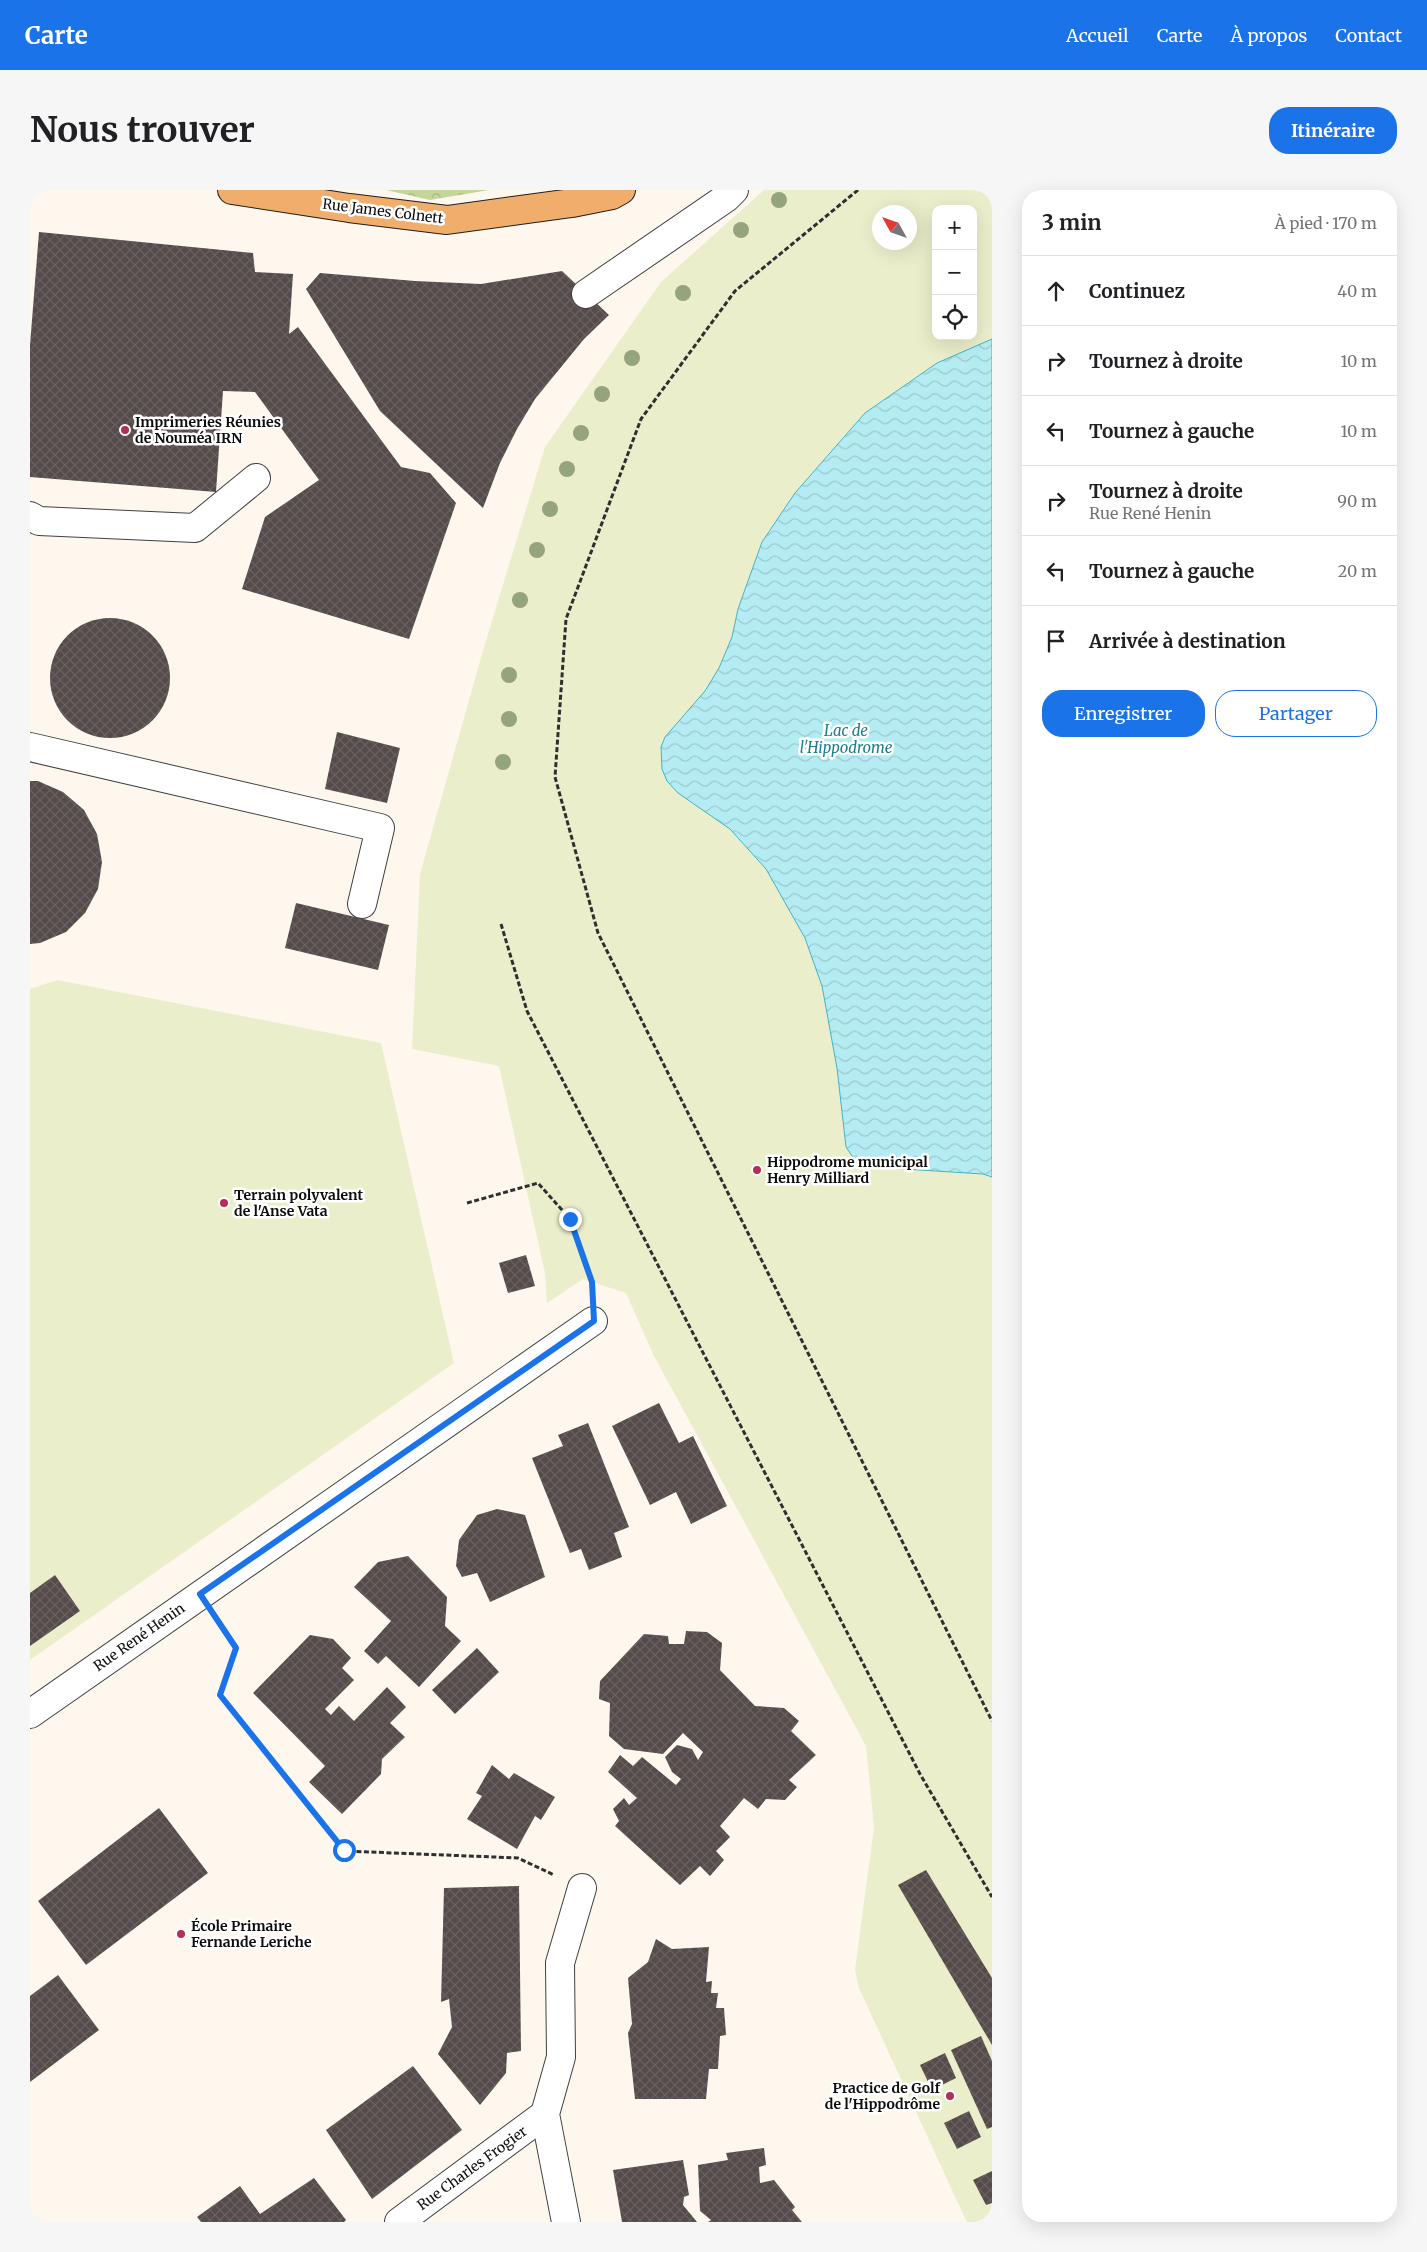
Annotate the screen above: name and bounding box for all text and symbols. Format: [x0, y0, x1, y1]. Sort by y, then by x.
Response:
text: Carte [25, 20, 88, 51]
text: Accueil [1066, 24, 1129, 47]
text: Carte [1157, 24, 1202, 47]
text: À propos [1230, 24, 1307, 47]
text: Contact [1335, 24, 1402, 47]
button: Itinéraire [1269, 107, 1397, 154]
text: Nous trouver [30, 108, 255, 152]
street label: Rue James Colnett [322, 195, 445, 227]
north arrow [872, 205, 917, 250]
map controls [932, 205, 977, 340]
button: + [932, 205, 977, 250]
text: 3 min [1042, 209, 1101, 236]
text: À pied · 170 m [1274, 213, 1377, 233]
button: − [932, 250, 977, 295]
icon: ahead [1042, 277, 1070, 305]
text: Continuez [1089, 279, 1185, 303]
text: 40 m [1337, 281, 1377, 301]
button: locate [932, 295, 977, 340]
icon: right [1042, 347, 1070, 375]
text: Tournez à droite [1089, 349, 1243, 373]
text: 10 m [1340, 351, 1377, 371]
place label: Imprimeries Réunies de Nouméa IRN [135, 413, 281, 447]
icon: left [1042, 417, 1070, 445]
text: Tournez à gauche [1089, 419, 1254, 443]
text: 10 m [1340, 421, 1377, 441]
marker: Imprimeries Réunies de Nouméa IRN [119, 424, 131, 436]
text: Tournez à droite [1089, 479, 1243, 503]
icon: right [1042, 487, 1070, 515]
text: 90 m [1337, 491, 1377, 511]
text: Rue René Henin [1089, 503, 1211, 523]
icon: left [1042, 557, 1070, 585]
text: Tournez à gauche [1089, 559, 1254, 583]
text: 20 m [1338, 561, 1377, 581]
icon: arrive [1042, 627, 1070, 655]
text: Arrivée à destination [1089, 629, 1286, 653]
button: Enregistrer [1042, 690, 1205, 737]
button: Partager [1215, 690, 1377, 737]
water label: Lac de l'Hippodrome [800, 721, 893, 757]
place label: Hippodrome municipal Henry Milliard [767, 1153, 928, 1187]
marker: Hippodrome municipal Henry Milliard [751, 1164, 763, 1176]
place label: Terrain polyvalent de l'Anse Vata [234, 1186, 363, 1220]
marker: Terrain polyvalent de l'Anse Vata [218, 1197, 230, 1209]
route end [559, 1208, 582, 1231]
street label: Rue René Henin [90, 1599, 188, 1675]
route start [333, 1839, 356, 1862]
place label: École Primaire Fernande Leriche [191, 1917, 312, 1951]
marker: École Primaire Fernande Leriche [175, 1928, 187, 1940]
place label: Practice de Golf de l'Hippodrôme [825, 2079, 940, 2113]
marker: Practice de Golf de l'Hippodrôme [944, 2090, 956, 2102]
street label: Rue Charles Frogier [413, 2122, 531, 2214]

